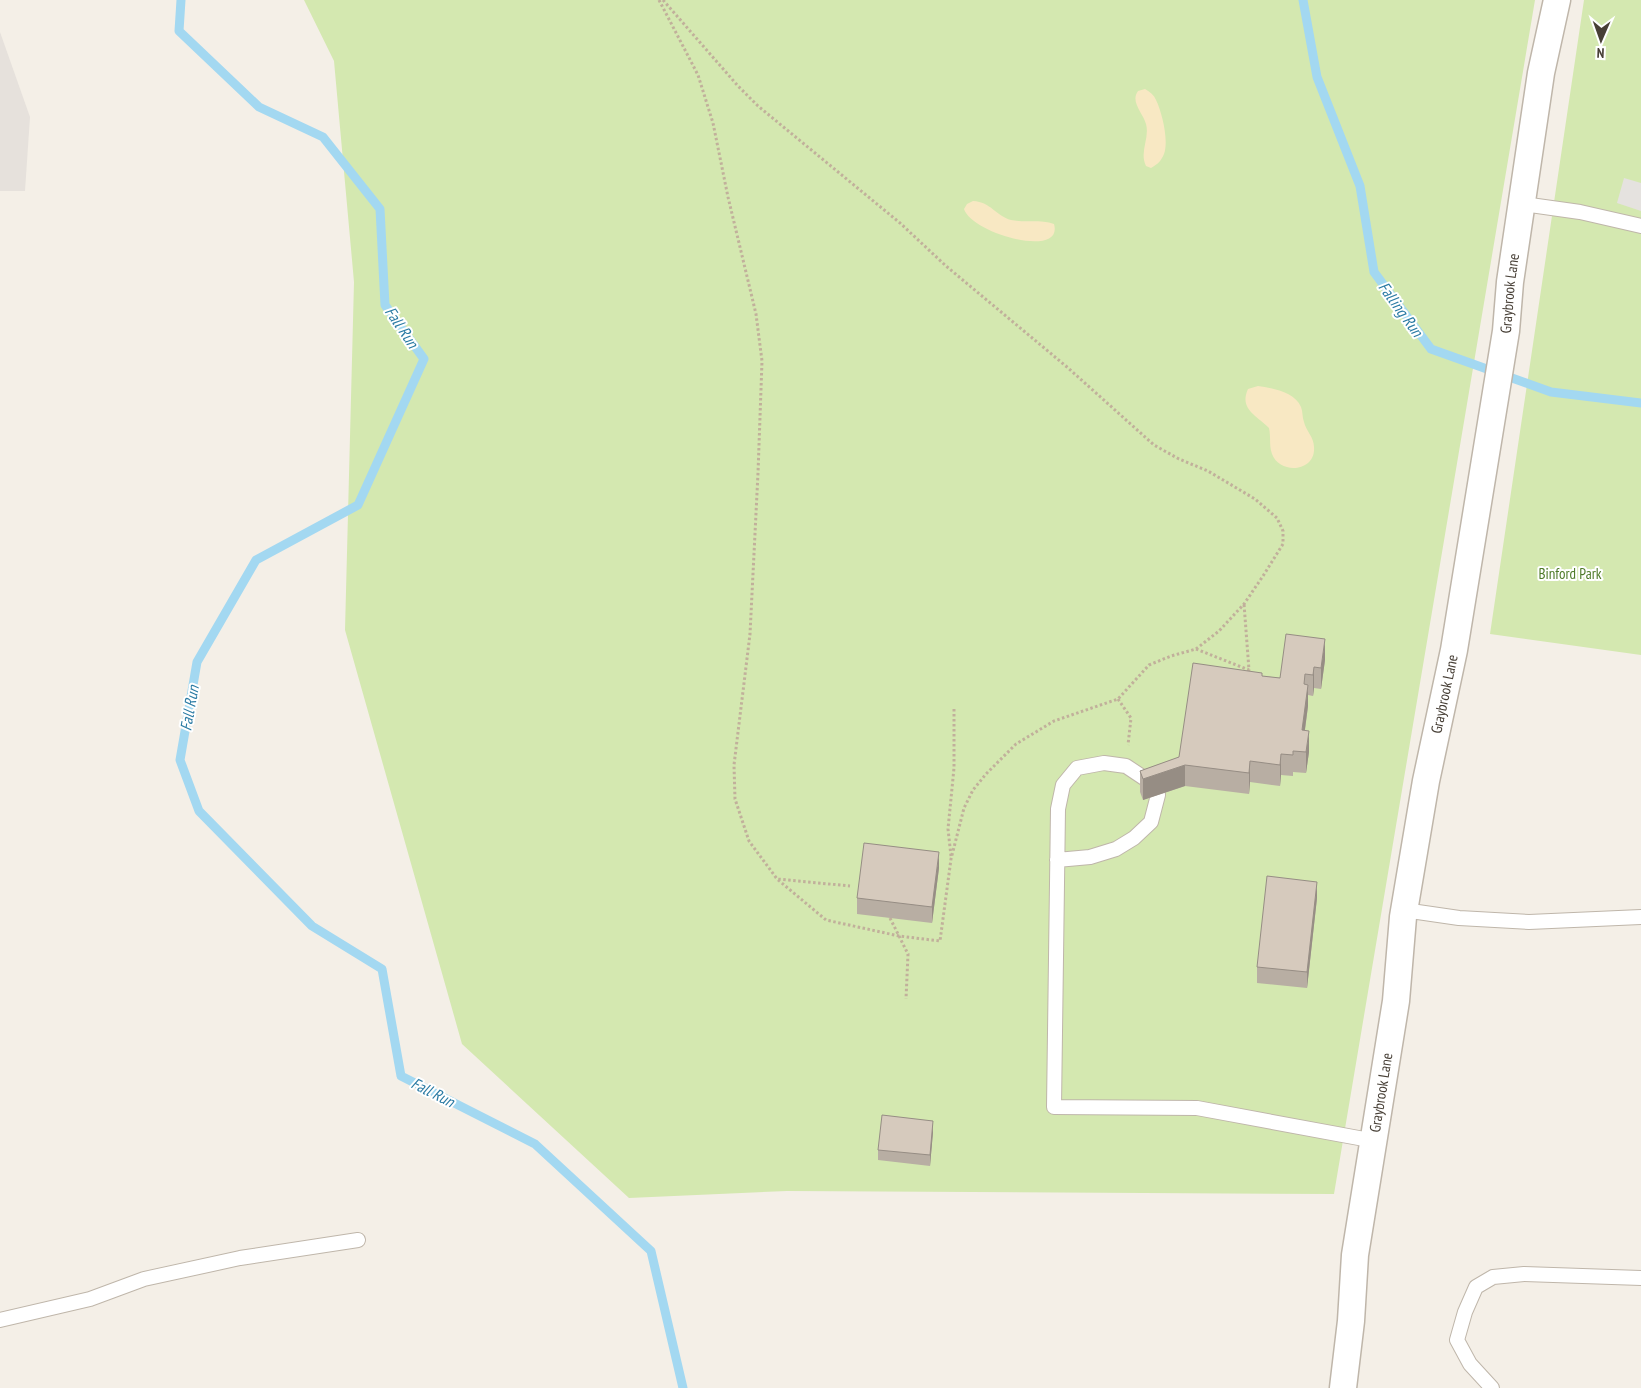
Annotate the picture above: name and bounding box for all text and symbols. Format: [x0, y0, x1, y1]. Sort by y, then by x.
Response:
north arrow [1576, 15, 1626, 65]
text: N [1596, 44, 1605, 62]
street label: Graybrook Lane [1496, 252, 1523, 334]
water label: Falling Run [1374, 278, 1428, 341]
water label: Fall Run [381, 303, 424, 352]
park label: Binford Park [1538, 564, 1602, 583]
street label: Graybrook Lane [1426, 653, 1462, 735]
water label: Fall Run [175, 683, 203, 732]
street label: Graybrook Lane [1365, 1051, 1396, 1134]
water label: Fall Run [408, 1073, 459, 1112]

